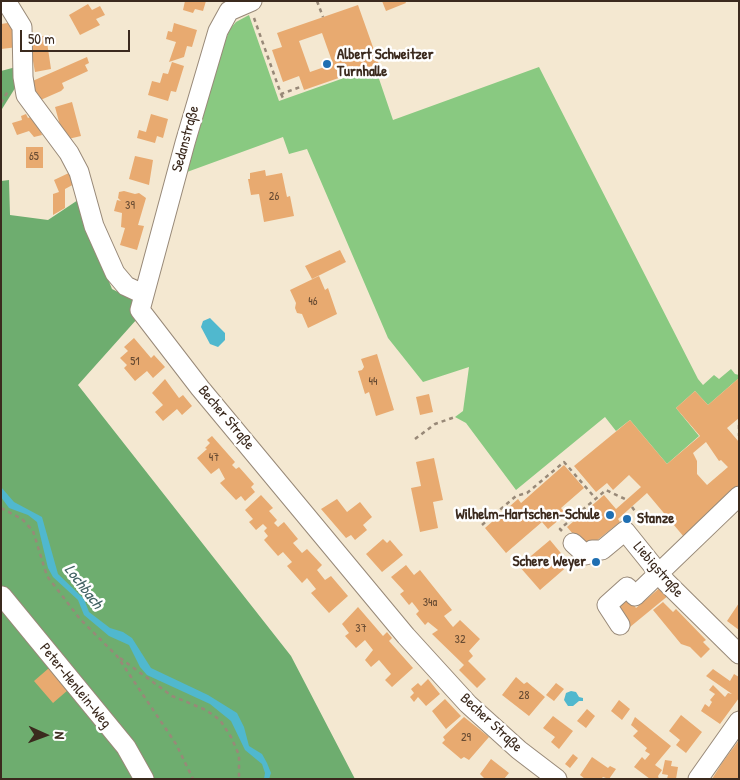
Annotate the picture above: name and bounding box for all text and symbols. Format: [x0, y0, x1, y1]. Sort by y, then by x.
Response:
scale bar [22, 20, 132, 52]
text: 50 m [28, 28, 55, 49]
place label: Albert Schweitzer Turnhalle [337, 46, 433, 81]
marker: Albert Schweitzer Turnhalle [321, 58, 333, 70]
street label: Sedanstraße [169, 104, 203, 174]
house number: 65 [29, 150, 39, 164]
house number: 26 [269, 190, 279, 204]
house number: 39 [125, 199, 135, 213]
house number: 46 [308, 295, 318, 309]
house number: 51 [130, 355, 140, 369]
house number: 44 [369, 375, 377, 389]
street label: Becher Straße [194, 382, 258, 454]
house number: 47 [209, 451, 219, 465]
place label: Wilhelm-Hartschen-Schule [455, 506, 600, 524]
marker: Wilhelm-Hartschen-Schule [604, 509, 616, 521]
place label: Stanze [637, 510, 674, 528]
marker: Stanze [621, 513, 633, 525]
street label: Liebigstraße [629, 539, 687, 601]
place label: Schere Weyer [513, 553, 586, 571]
marker: Schere Weyer [590, 556, 602, 568]
water label: Lochbach [60, 561, 106, 613]
house number: 34a [423, 596, 437, 610]
house number: 37 [355, 622, 367, 636]
house number: 32 [455, 633, 465, 647]
street label: Peter-Henlein-Weg [35, 640, 115, 732]
house number: 28 [519, 689, 529, 703]
street label: Becher Straße [456, 690, 526, 756]
north arrow [20, 710, 70, 760]
text: N [51, 731, 70, 740]
house number: 29 [461, 731, 471, 745]

